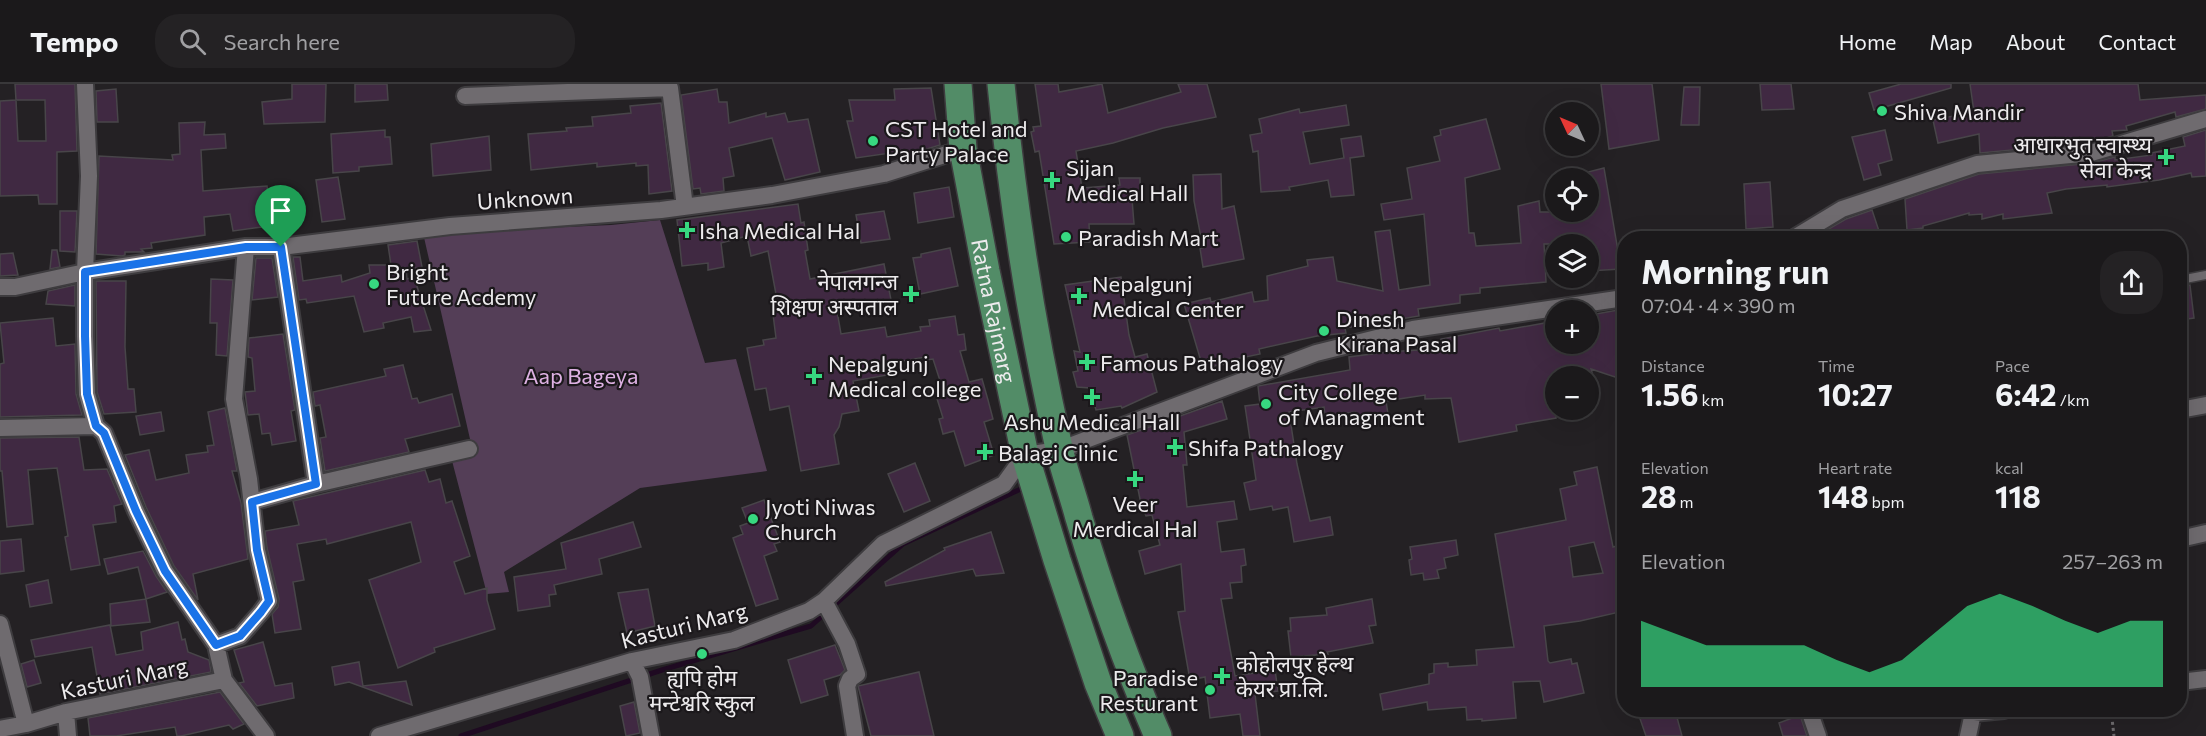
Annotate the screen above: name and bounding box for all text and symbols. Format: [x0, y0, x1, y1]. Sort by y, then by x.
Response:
search box [155, 14, 575, 68]
text: Tempo [30, 24, 119, 58]
icon: search [176, 25, 209, 58]
text: Search here [224, 28, 340, 55]
text: Home [1839, 29, 1896, 54]
text: Map [1929, 29, 1973, 54]
text: About [2006, 29, 2065, 54]
text: Contact [2098, 29, 2176, 54]
place label: Shiva Mandir [1894, 98, 2024, 125]
north arrow [1545, 102, 1599, 156]
map controls [1545, 102, 1599, 420]
marker: Shiva Mandir [1875, 104, 1889, 118]
place label: CST Hotel and Party Palace [885, 115, 1028, 167]
place label: आधारभुत स्वास्थ्य सेवा केन्द्र [2013, 131, 2153, 183]
marker: CST Hotel and Party Palace [866, 134, 880, 148]
marker: आधारभुत स्वास्थ्य सेवा केन्द्र [2157, 148, 2175, 166]
place label: Sijan Medical Hall [1066, 154, 1188, 206]
button: locate [1545, 168, 1599, 222]
marker: Sijan Medical Hall [1043, 171, 1061, 189]
street label: Unknown [476, 181, 574, 215]
pin [255, 185, 306, 247]
icon: arrive [264, 194, 297, 227]
place label: Isha Medical Hal [699, 217, 860, 244]
marker: Isha Medical Hal [680, 223, 694, 237]
place label: Paradish Mart [1078, 224, 1219, 251]
marker: Paradish Mart [1059, 230, 1073, 244]
button: layers [1545, 234, 1599, 288]
street label: Ratna Rajmarg [967, 236, 1023, 385]
text: Morning run [1641, 250, 1829, 291]
button: share [2100, 251, 2163, 314]
place label: Bright Future Acdemy [386, 258, 536, 310]
place label: नेपालगन्ज शिक्षण अस्पताल [770, 268, 899, 320]
place label: Nepalgunj Medical Center [1092, 270, 1244, 322]
marker: Bright Future Acdemy [367, 277, 381, 291]
marker: नेपालगन्ज शिक्षण अस्पताल [902, 285, 920, 303]
marker: Nepalgunj Medical Center [1070, 287, 1088, 305]
text: 07:04 · 4 × 390 m [1641, 293, 1796, 317]
button: + [1545, 300, 1599, 354]
place label: Dinesh Kirana Pasal [1336, 305, 1457, 357]
marker: Dinesh Kirana Pasal [1317, 324, 1331, 338]
place label: Famous Pathalogy [1100, 349, 1283, 376]
place label: Nepalgunj Medical college [828, 350, 981, 402]
marker: Famous Pathalogy [1078, 353, 1096, 371]
text: Distance [1641, 356, 1705, 375]
text: Time [1818, 356, 1855, 375]
text: Pace [1995, 356, 2030, 375]
park label: Aap Bageya [523, 362, 639, 389]
button: − [1545, 366, 1599, 420]
marker: Nepalgunj Medical college [805, 367, 823, 385]
text: 1.56 [1641, 375, 1699, 412]
text: 10:27 [1818, 375, 1893, 412]
text: 6:42 [1995, 375, 2057, 412]
place label: City College of Managment [1278, 378, 1425, 430]
marker: Ashu Medical Hall [1083, 388, 1101, 406]
text: km [1699, 390, 1724, 409]
text: /km [2057, 390, 2090, 409]
marker: City College of Managment [1259, 397, 1273, 411]
place label: Ashu Medical Hall [1004, 408, 1180, 435]
place label: Shifa Pathalogy [1188, 434, 1344, 461]
marker: Shifa Pathalogy [1166, 438, 1184, 456]
place label: Balagi Clinic [998, 439, 1118, 466]
marker: Balagi Clinic [976, 443, 994, 461]
text: Elevation [1641, 458, 1709, 477]
text: Heart rate [1818, 458, 1892, 477]
text: kcal [1995, 458, 2024, 477]
marker: Veer Merdical Hal [1126, 470, 1144, 488]
text: 28 [1641, 477, 1676, 514]
text: 148 [1818, 477, 1869, 514]
text: 118 [1995, 477, 2041, 514]
place label: Veer Merdical Hal [1072, 490, 1198, 542]
text: m [1676, 492, 1693, 511]
text: bpm [1869, 492, 1905, 511]
place label: Jyoti Niwas Church [765, 493, 875, 545]
marker: Jyoti Niwas Church [746, 512, 760, 526]
text: Elevation [1641, 549, 1726, 573]
text: 257–263 m [2062, 549, 2163, 573]
street label: Kasturi Marg [618, 596, 750, 654]
marker: ह्यपि हाेम मन्टेश्वरि स्कुल [695, 647, 709, 661]
place label: काेहाेलपुर हेल्थ केयर प्रा.लि. [1236, 650, 1354, 702]
street label: Kasturi Marg [58, 651, 190, 705]
place label: ह्यपि हाेम मन्टेश्वरि स्कुल [649, 664, 756, 718]
place label: Paradise Resturant [1099, 664, 1198, 716]
marker: काेहाेलपुर हेल्थ केयर प्रा.लि. [1213, 667, 1231, 685]
marker: Paradise Resturant [1203, 683, 1217, 697]

